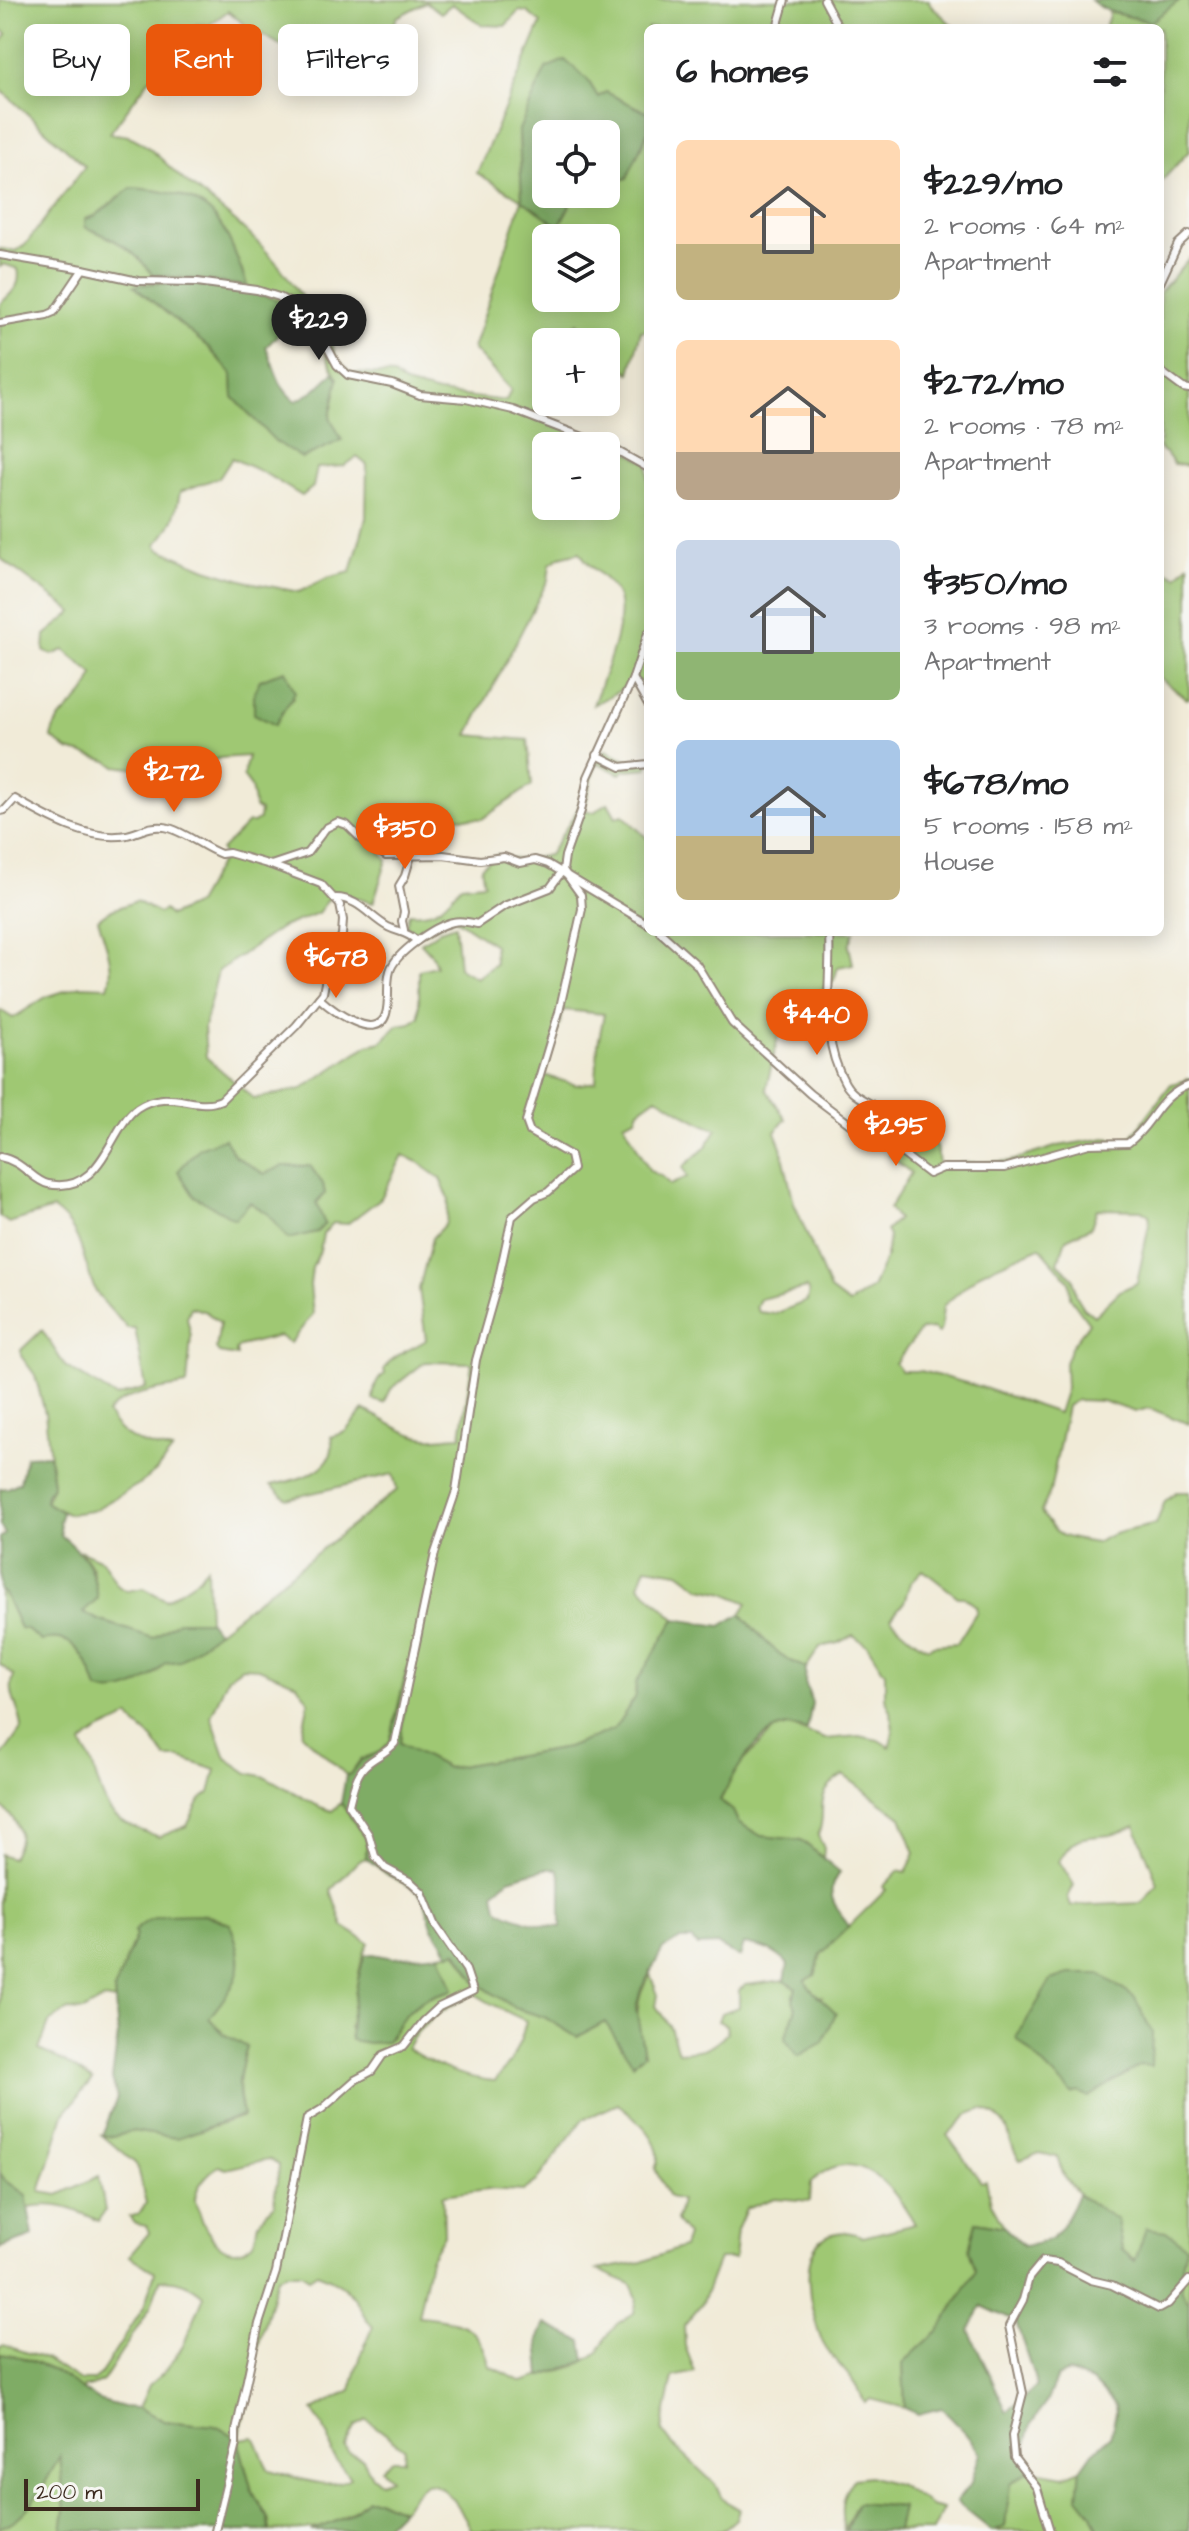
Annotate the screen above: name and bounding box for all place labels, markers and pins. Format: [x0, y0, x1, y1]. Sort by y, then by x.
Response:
pin: $229 [272, 294, 366, 362]
pin: $272 [127, 746, 221, 814]
pin: $350 [358, 803, 452, 871]
pin: $678 [289, 932, 383, 1000]
pin: $440 [770, 989, 864, 1057]
pin: $295 [849, 1100, 943, 1168]

